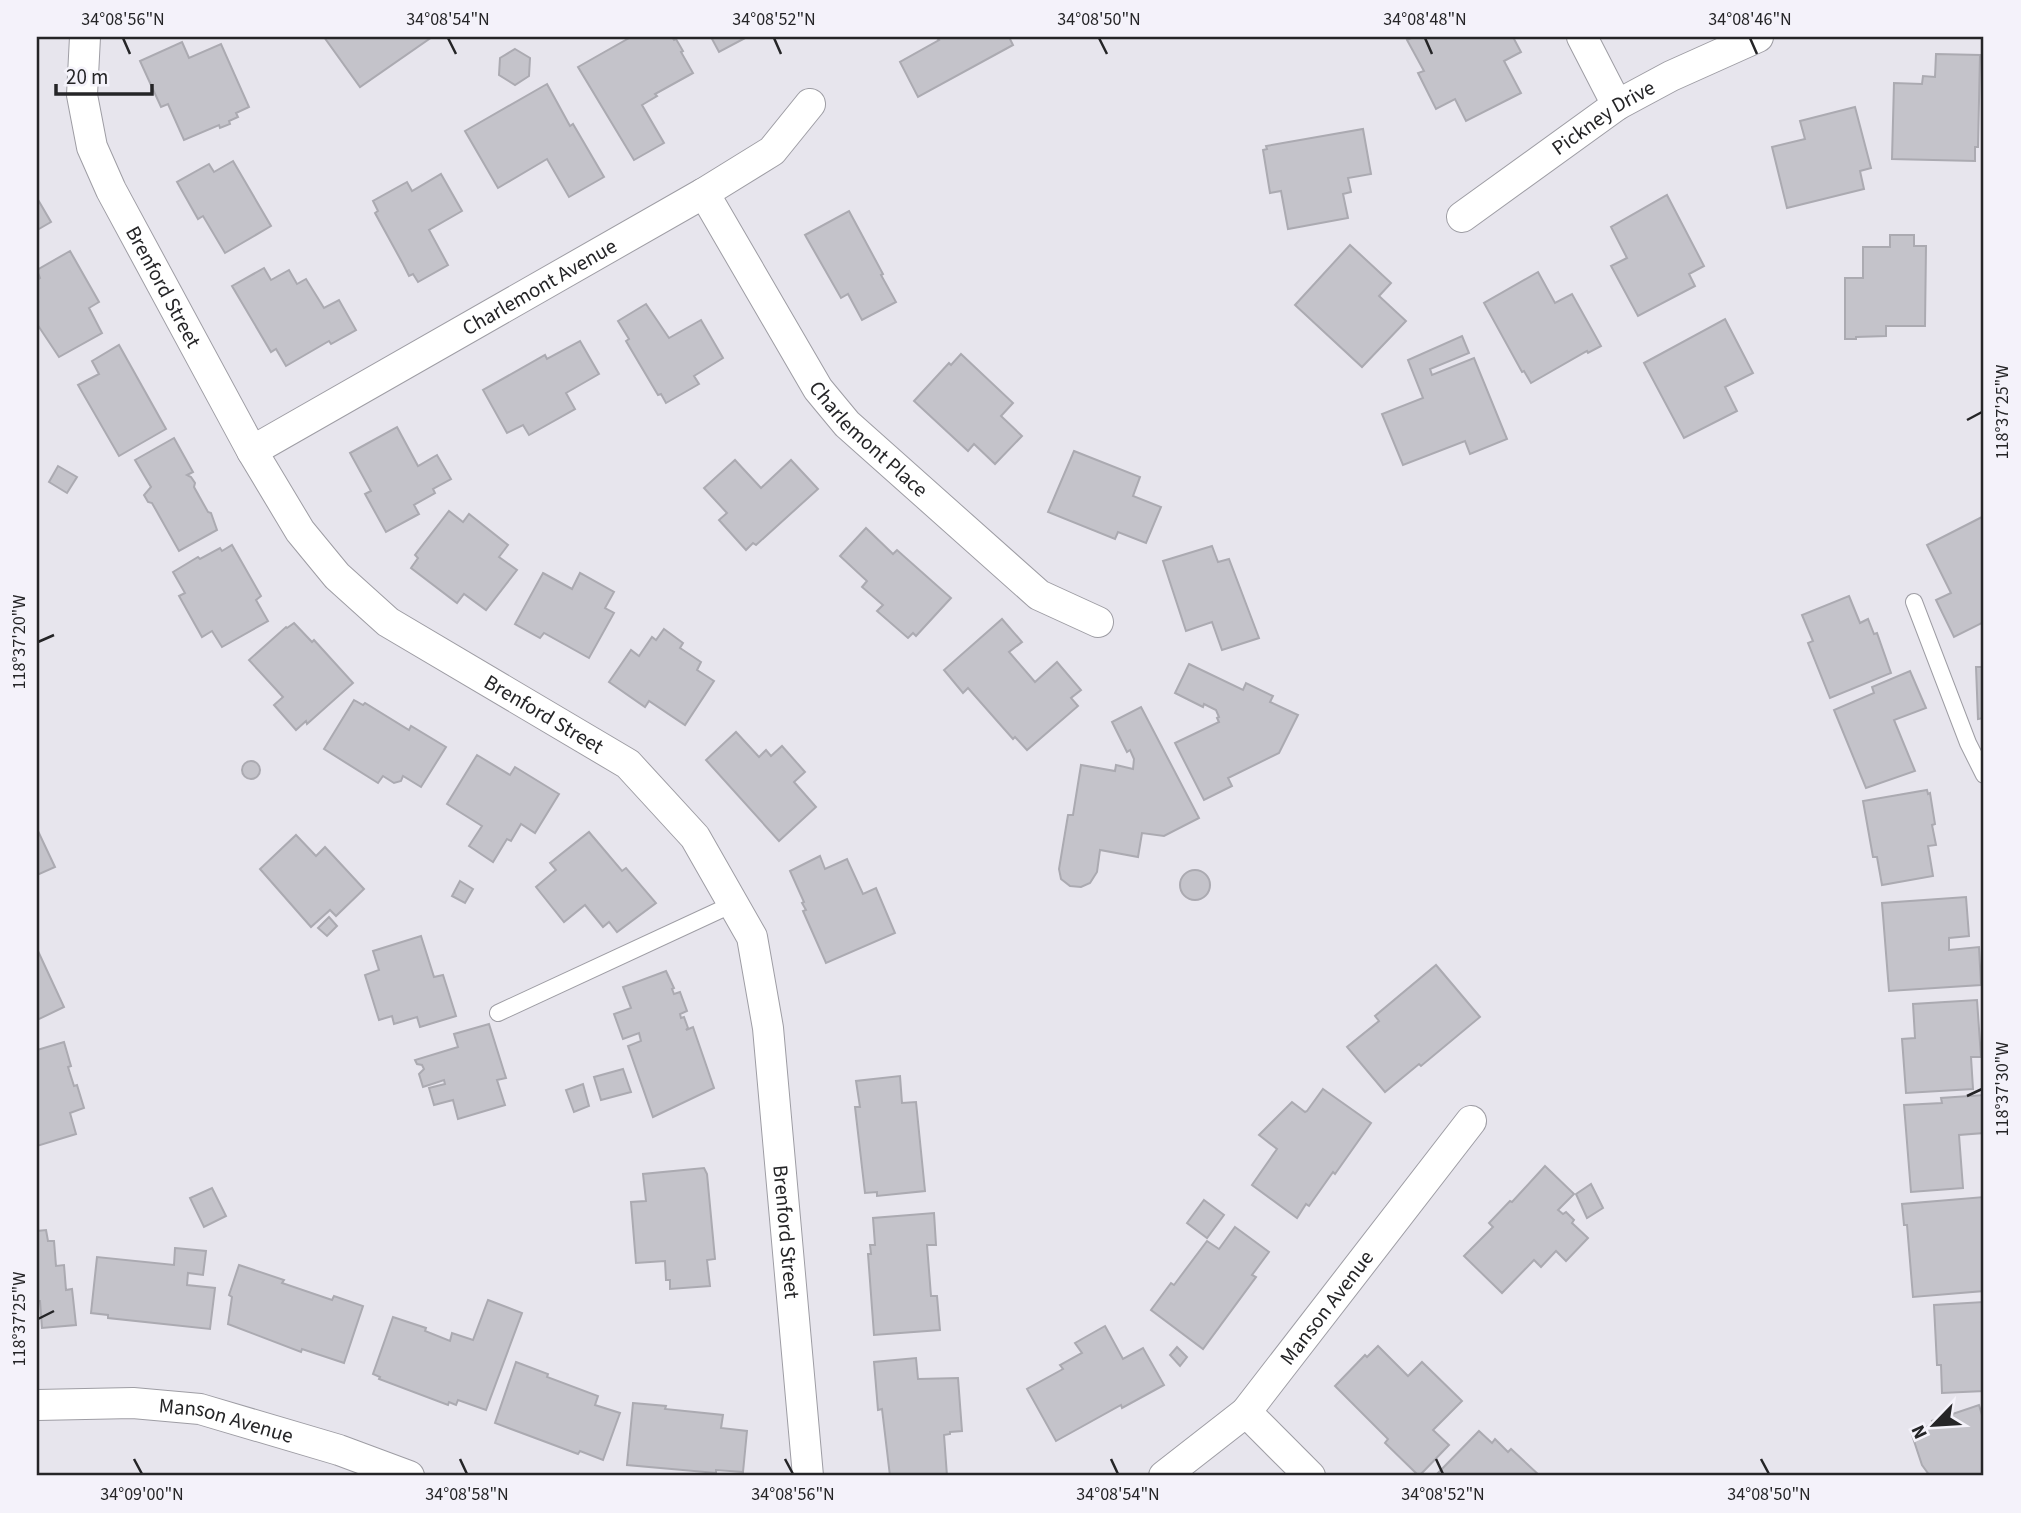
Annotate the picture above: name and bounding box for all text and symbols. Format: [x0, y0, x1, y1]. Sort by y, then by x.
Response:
text: 34°08'56"N [81, 7, 165, 32]
text: 34°08'54"N [406, 7, 490, 32]
text: 34°08'52"N [732, 7, 816, 32]
text: 34°08'50"N [1057, 7, 1141, 32]
text: 34°08'48"N [1383, 7, 1467, 32]
text: 34°08'46"N [1708, 7, 1792, 32]
scale bar [56, 52, 152, 96]
text: 20 m [66, 62, 108, 92]
street label: Pickney Drive [1545, 72, 1660, 163]
street label: Brenford Street [118, 221, 208, 353]
street label: Charlemont Avenue [457, 231, 622, 343]
text: 118°37'25"W [1990, 365, 2015, 459]
street label: Charlemont Place [802, 376, 935, 504]
text: 118°37'20"W [7, 595, 32, 689]
street label: Brenford Street [478, 667, 609, 761]
text: 118°37'30"W [1990, 1042, 2015, 1136]
street label: Brenford Street [765, 1164, 807, 1300]
street label: Manson Avenue [1273, 1244, 1381, 1371]
text: 118°37'25"W [7, 1272, 32, 1366]
street label: Manson Avenue [158, 1390, 297, 1451]
north arrow [1898, 1390, 1968, 1460]
text: N [1905, 1420, 1935, 1443]
text: 34°09'00"N [100, 1482, 184, 1507]
text: 34°08'58"N [425, 1482, 509, 1507]
text: 34°08'56"N [751, 1482, 835, 1507]
text: 34°08'54"N [1076, 1482, 1160, 1507]
text: 34°08'52"N [1401, 1482, 1485, 1507]
text: 34°08'50"N [1727, 1482, 1811, 1507]

